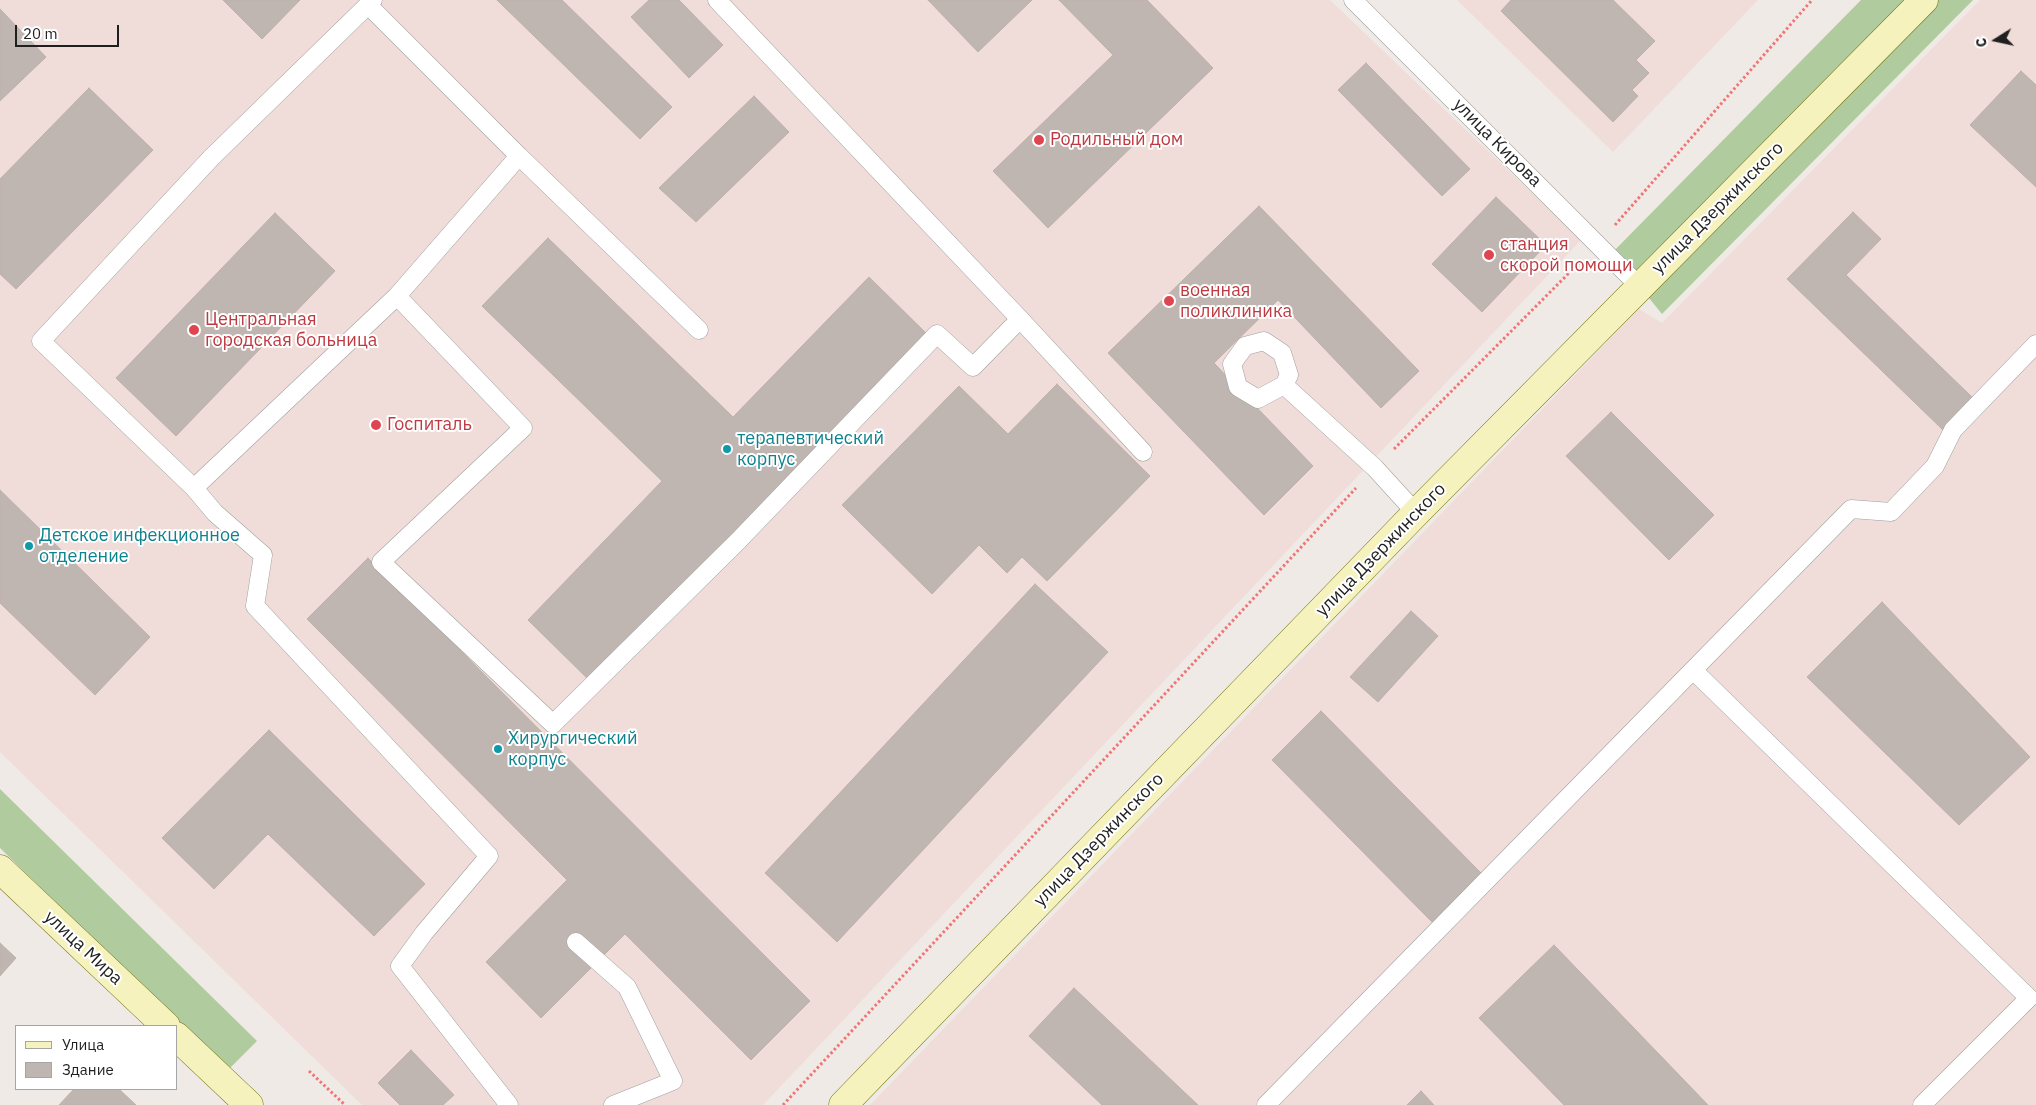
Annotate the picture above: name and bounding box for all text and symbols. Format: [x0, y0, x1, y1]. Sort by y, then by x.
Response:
scale bar [18, 15, 121, 47]
north arrow [1971, 15, 2021, 65]
text: 20 m [23, 24, 58, 43]
text: С [1972, 37, 1991, 49]
street label: улица Кирова [1448, 94, 1546, 192]
place label: Родильный дом [1050, 129, 1183, 151]
marker: Родильный дом [1032, 133, 1046, 147]
street label: улица Дзержинского [1648, 138, 1788, 278]
place label: станция скорой помощи [1500, 234, 1633, 276]
marker: станция скорой помощи [1482, 248, 1496, 262]
place label: военная поликлиника [1180, 280, 1292, 322]
marker: военная поликлиника [1162, 294, 1176, 308]
place label: Центральная городская больница [205, 309, 377, 352]
marker: Центральная городская больница [187, 323, 201, 337]
place label: Госпиталь [387, 414, 472, 436]
marker: Госпиталь [369, 418, 383, 432]
place label: терапевтический корпус [737, 428, 884, 470]
marker: терапевтический корпус [721, 443, 733, 455]
street label: улица Дзержинского [1312, 479, 1450, 621]
place label: Детское инфекционное отделение [39, 525, 240, 568]
marker: Детское инфекционное отделение [23, 540, 35, 552]
place label: Хирургический корпус [508, 728, 637, 771]
marker: Хирургический корпус [492, 743, 504, 755]
street label: улица Дзержинского [1030, 769, 1168, 911]
street label: улица Мира [39, 906, 127, 990]
legend [15, 1025, 178, 1090]
text: Улица [62, 1035, 104, 1054]
text: Здание [62, 1060, 114, 1079]

